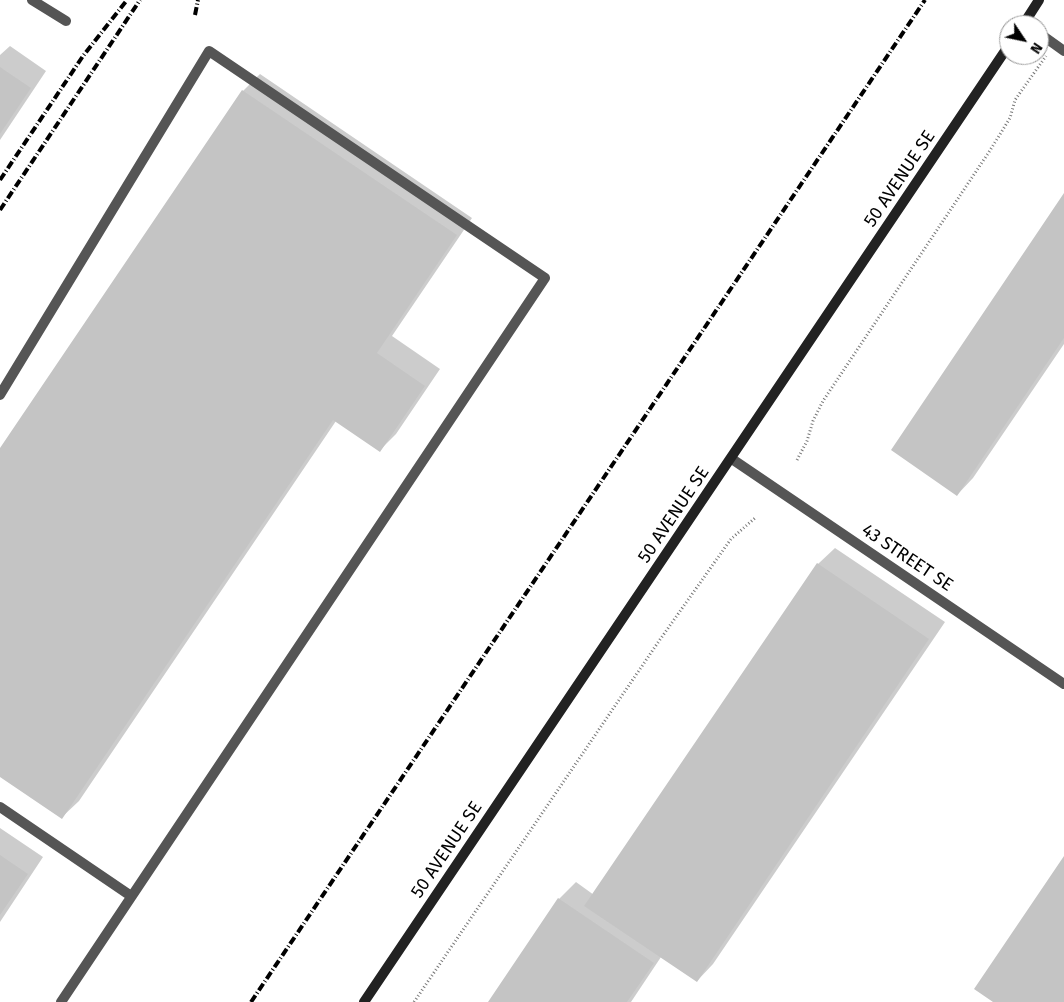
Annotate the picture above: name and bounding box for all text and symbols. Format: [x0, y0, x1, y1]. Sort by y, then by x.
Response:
north arrow [999, 15, 1049, 65]
text: N [1026, 39, 1046, 57]
street label: 50 AVENUE SE [860, 127, 940, 231]
street label: 50 AVENUE SE [634, 463, 714, 567]
street label: 43 STREET SE [857, 520, 957, 596]
street label: 50 AVENUE SE [407, 798, 487, 902]

